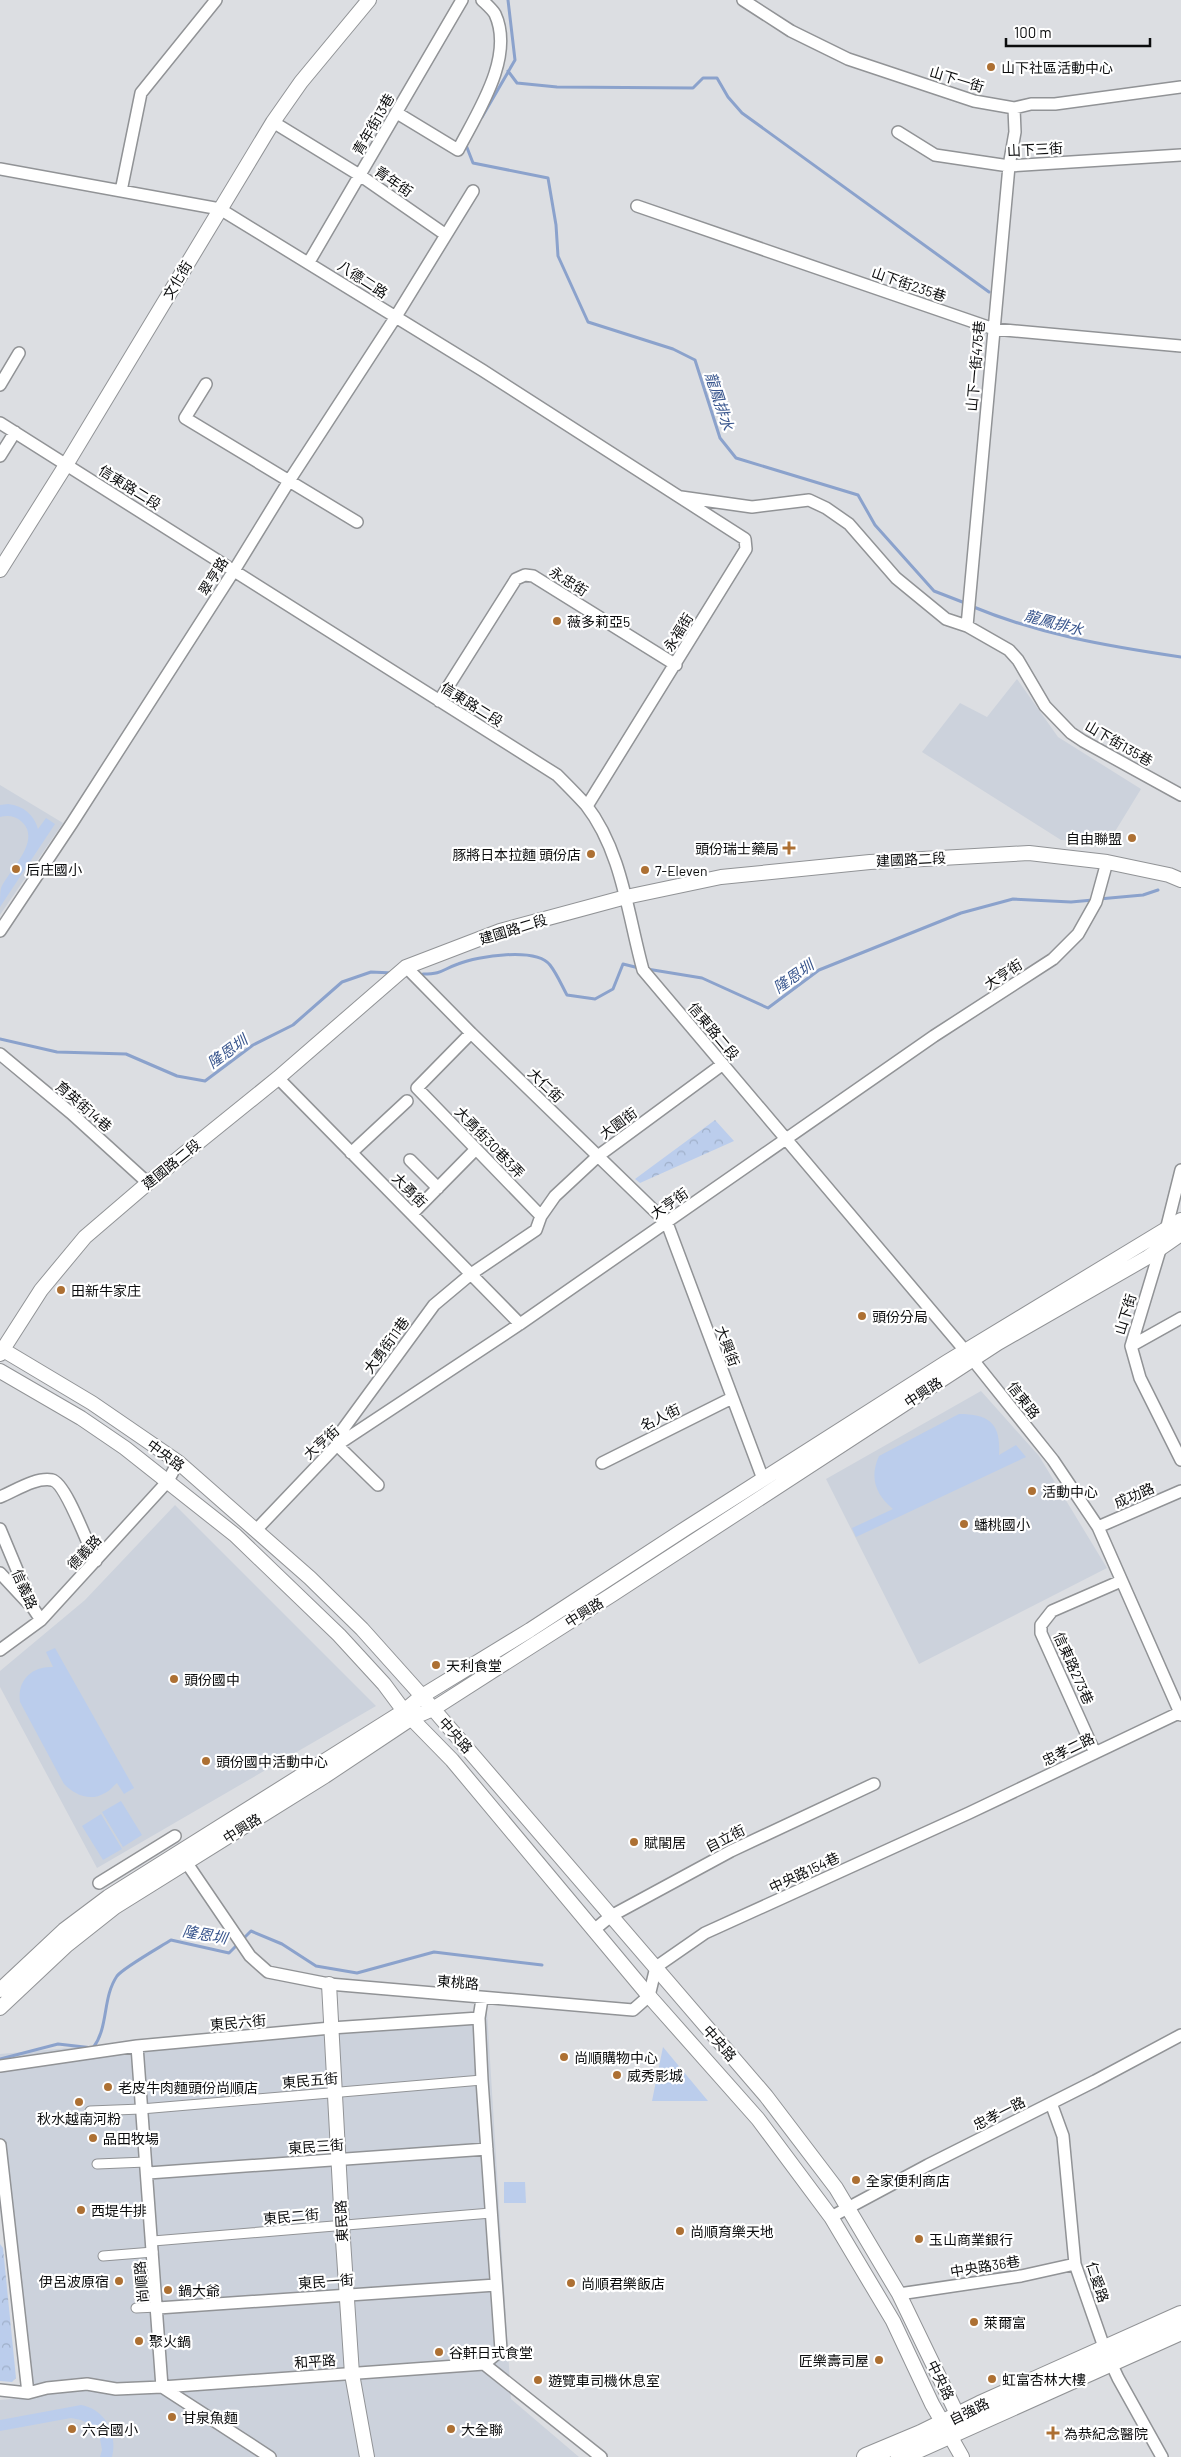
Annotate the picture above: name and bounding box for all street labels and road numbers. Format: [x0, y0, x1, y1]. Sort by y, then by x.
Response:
street label: 山下一街 [928, 63, 986, 95]
street label: 青年街13巷 [349, 90, 397, 158]
street label: 山下三街 [1007, 139, 1063, 159]
street label: 青年街 [372, 162, 416, 200]
street label: 八德二路 [335, 257, 391, 301]
street label: 文化街 [159, 258, 195, 302]
street label: 山下街235巷 [869, 263, 949, 305]
street label: 山下一街475巷 [963, 320, 987, 412]
street label: 信東路二段 [96, 461, 164, 513]
street label: 翠亨路 [195, 554, 231, 598]
street label: 永忠街 [547, 563, 591, 599]
street label: 永福街 [660, 610, 696, 654]
street label: 信東路二段 [438, 678, 506, 730]
street label: 山下街135巷 [1082, 717, 1156, 769]
street label: 建國路二段 [876, 849, 946, 869]
street label: 建國路二段 [477, 911, 549, 947]
street label: 大亨街 [981, 955, 1025, 993]
street label: 信東路二段 [685, 999, 743, 1063]
street label: 大仁街 [525, 1064, 567, 1106]
street label: 育英街14巷 [53, 1077, 115, 1135]
street label: 大勇街30巷3弄 [452, 1103, 528, 1181]
street label: 大園街 [596, 1104, 640, 1142]
street label: 建國路二段 [138, 1135, 204, 1193]
street label: 大勇街 [389, 1169, 431, 1211]
street label: 大亨街 [647, 1184, 691, 1222]
street label: 山下街 [1111, 1291, 1139, 1337]
street label: 大勇街11巷 [360, 1313, 412, 1377]
street label: 大興街 [713, 1323, 743, 1369]
street label: 中興路 [901, 1373, 945, 1411]
street label: 信東路 [1004, 1378, 1044, 1422]
street label: 名人街 [637, 1400, 683, 1434]
street label: 大亨街 [300, 1422, 342, 1462]
street label: 中央路 [144, 1436, 188, 1474]
street label: 成功路 [1111, 1479, 1157, 1511]
street label: 德義路 [63, 1531, 105, 1573]
street label: 信義路 [9, 1566, 41, 1612]
street label: 中興路 [562, 1594, 606, 1630]
street label: 信東路273巷 [1051, 1629, 1097, 1707]
street label: 中央路 [436, 1714, 476, 1756]
street label: 忠孝二路 [1039, 1729, 1097, 1769]
street label: 中興路 [220, 1810, 264, 1846]
street label: 自立街 [702, 1821, 748, 1855]
street label: 中央路154巷 [766, 1848, 842, 1896]
street label: 東桃路 [436, 1972, 480, 1992]
street label: 東民六街 [209, 2011, 267, 2033]
street label: 中央路 [700, 2022, 740, 2064]
street label: 東民五街 [281, 2069, 339, 2091]
street label: 忠孝一路 [970, 2093, 1028, 2133]
street label: 東民三街 [287, 2136, 345, 2156]
street label: 東民路 [331, 2200, 351, 2242]
street label: 東民二街 [262, 2205, 320, 2227]
street label: 中央路36巷 [949, 2252, 1021, 2280]
street label: 仁愛路 [1083, 2259, 1113, 2305]
street label: 尚順路 [131, 2260, 151, 2304]
street label: 東民一街 [297, 2271, 355, 2291]
street label: 和平路 [293, 2351, 337, 2371]
street label: 中央路 [924, 2357, 958, 2403]
street label: 自強路 [946, 2394, 992, 2428]

